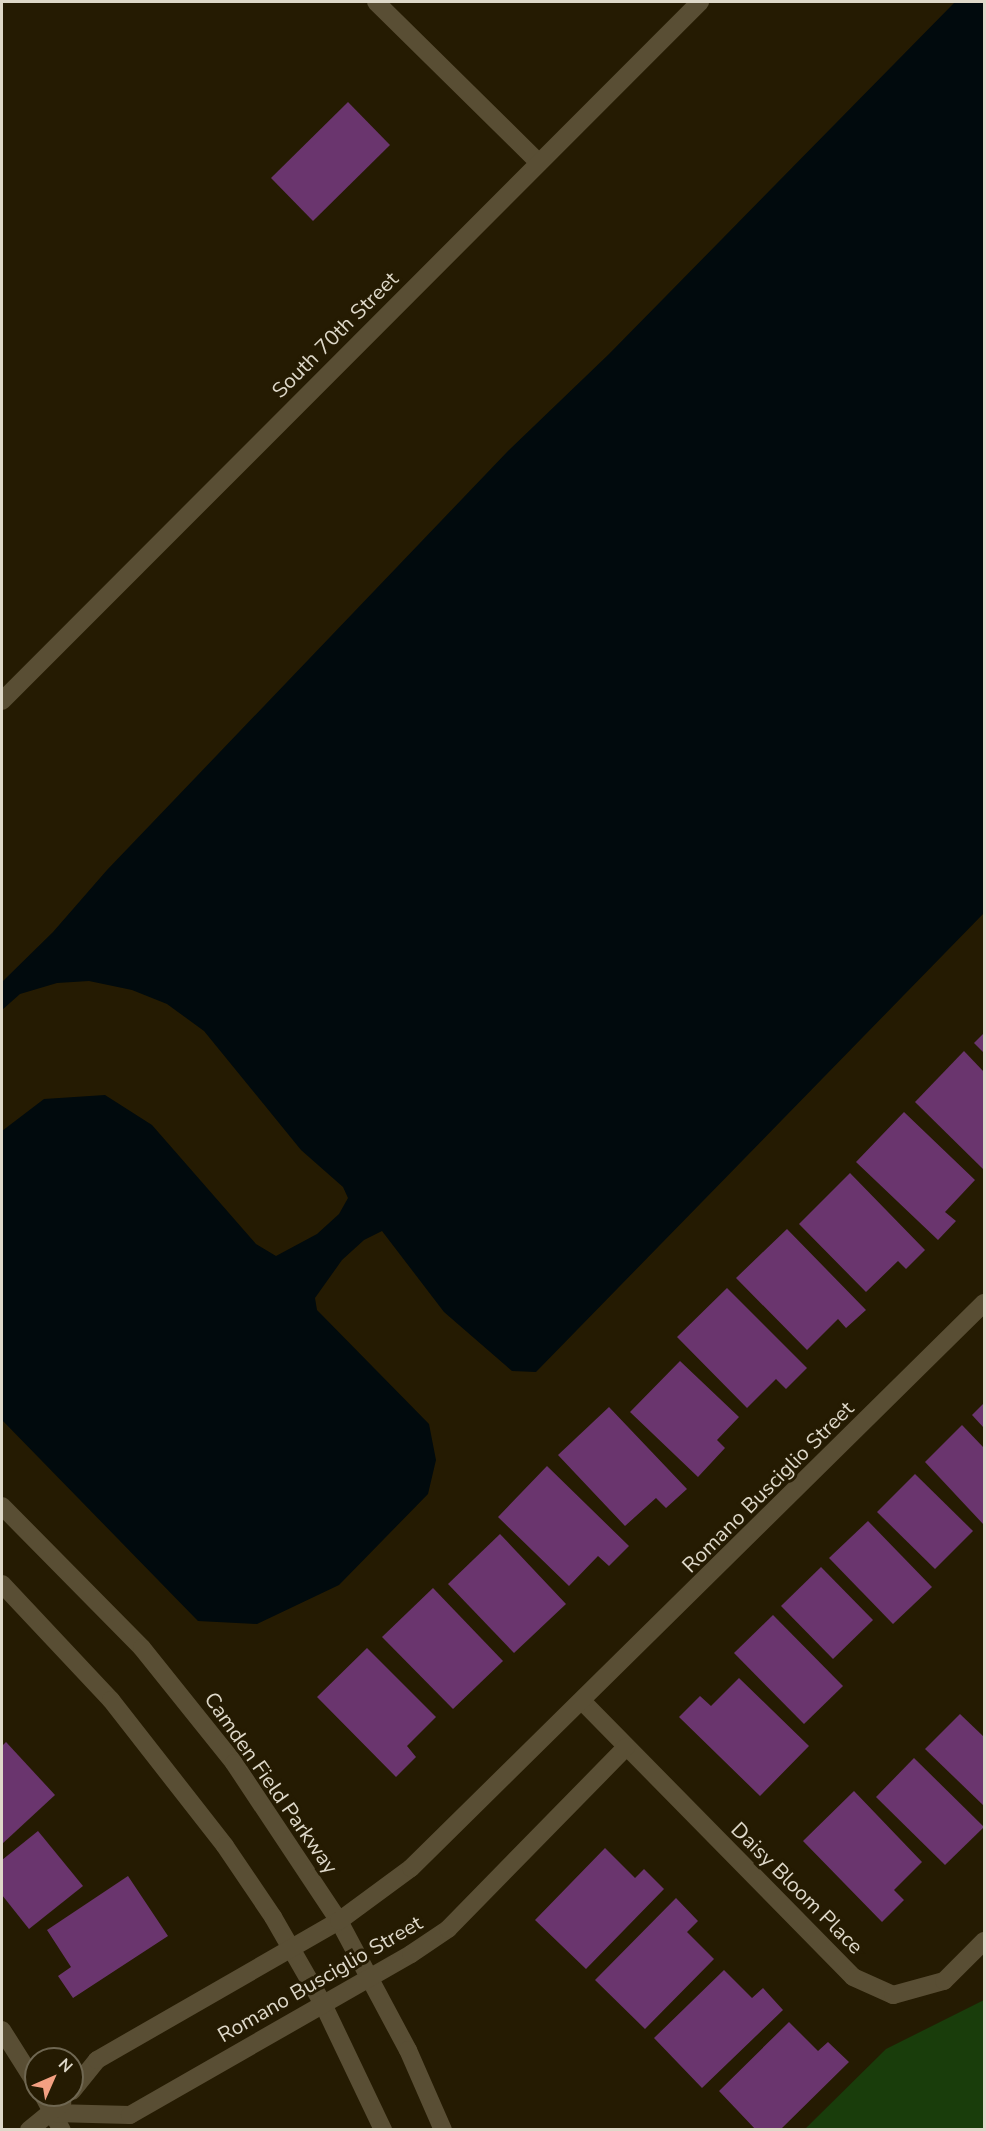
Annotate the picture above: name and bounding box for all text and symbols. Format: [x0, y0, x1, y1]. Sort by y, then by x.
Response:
street label: South 70th Street [267, 267, 403, 403]
street label: Romano Busciglio Street [677, 1396, 859, 1578]
street label: Camden Field Parkway [199, 1687, 343, 1879]
street label: Daisy Bloom Place [726, 1817, 868, 1959]
street label: Romano Busciglio Street [213, 1910, 427, 2048]
north arrow [24, 2047, 84, 2107]
text: N [53, 2054, 77, 2078]

